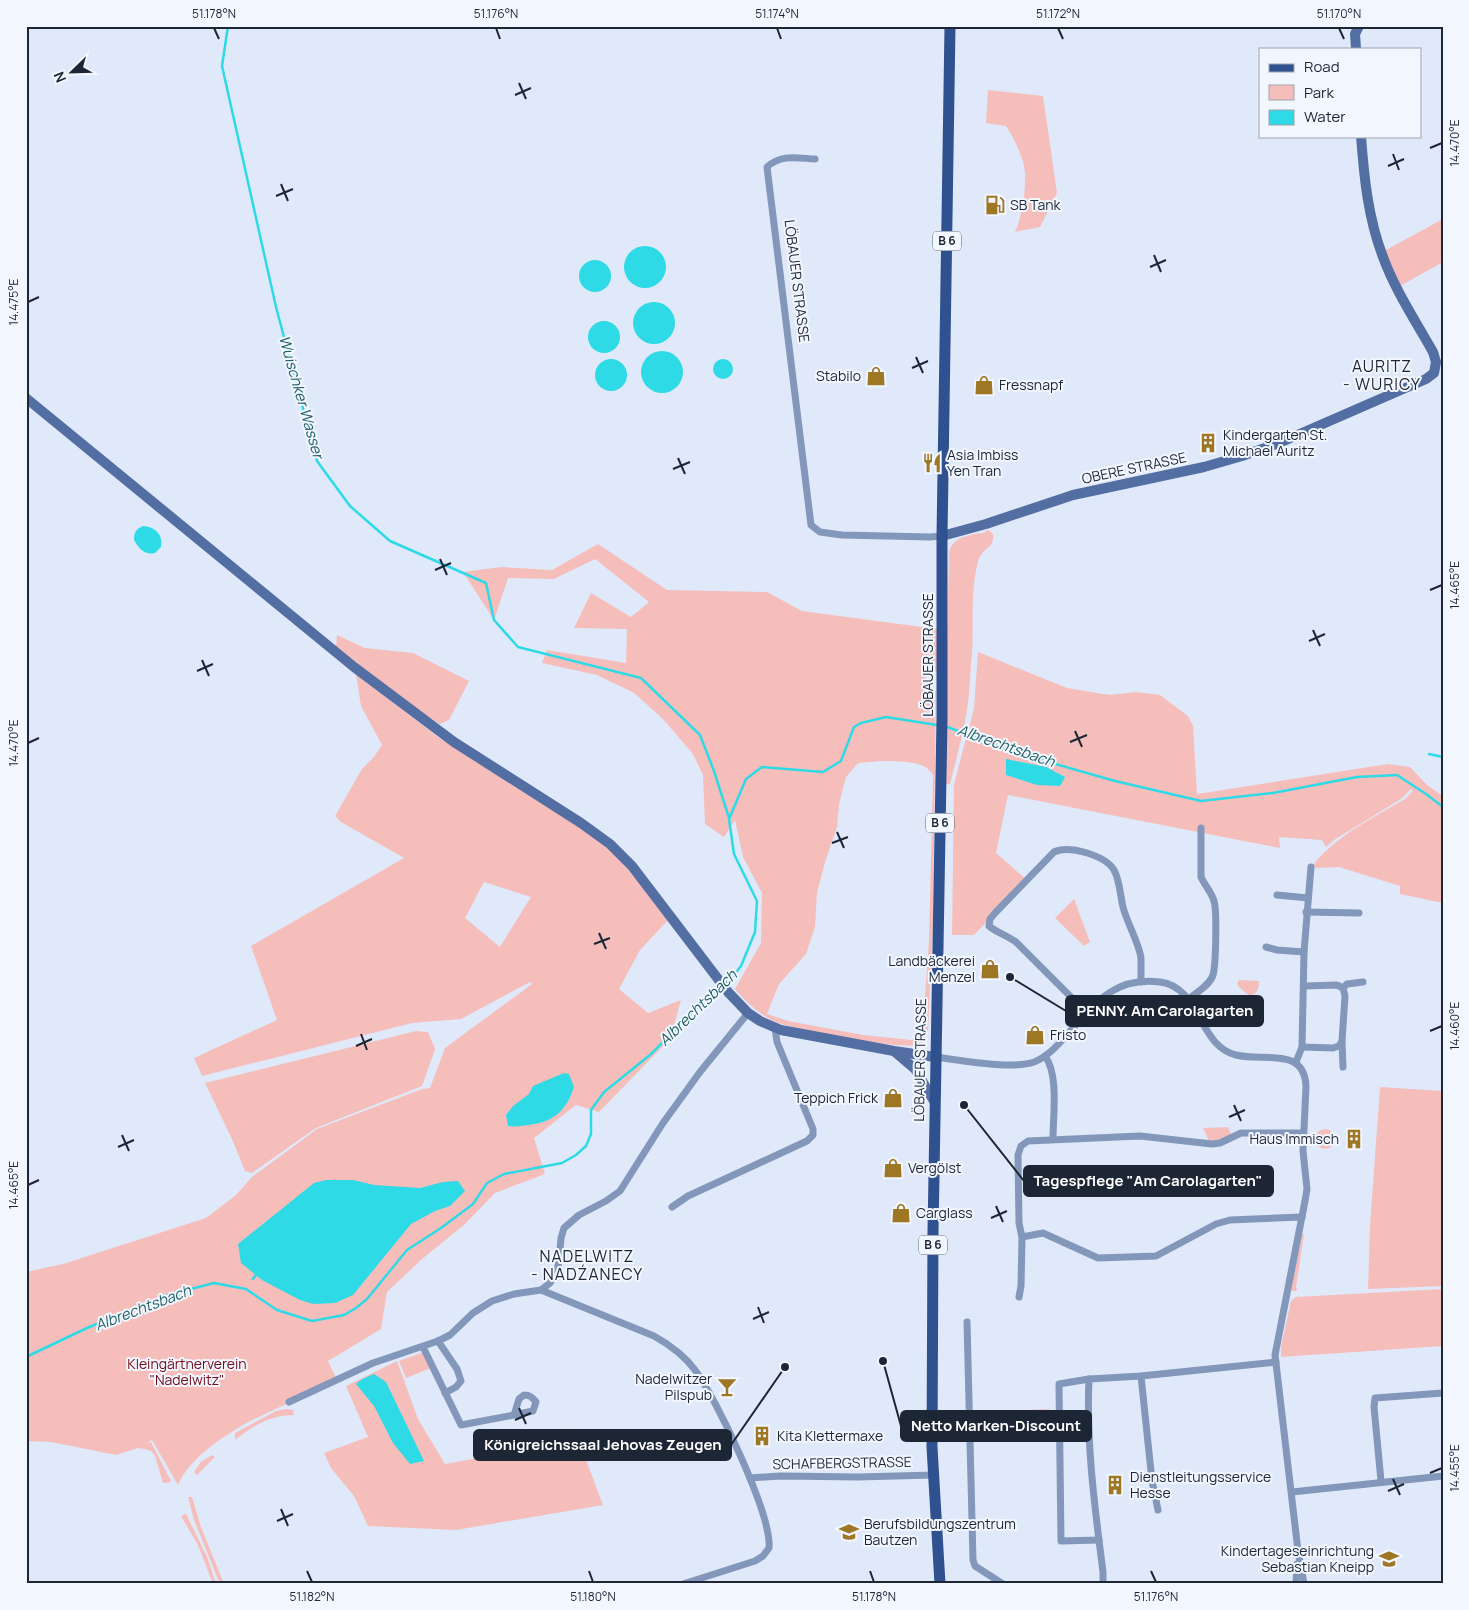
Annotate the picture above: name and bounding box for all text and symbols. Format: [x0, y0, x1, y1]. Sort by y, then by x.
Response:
text: 51.178°N [192, 5, 236, 22]
text: 51.176°N [474, 5, 518, 22]
text: 51.174°N [755, 5, 799, 22]
text: 51.172°N [1036, 5, 1080, 22]
text: 51.170°N [1317, 5, 1361, 22]
north arrow [48, 48, 98, 98]
legend [1259, 48, 1422, 138]
text: Road [1304, 56, 1340, 77]
text: N [49, 69, 70, 86]
text: Park [1304, 82, 1334, 103]
text: Water [1304, 106, 1346, 127]
text: 14.470°E [1446, 119, 1463, 167]
fuel station icon: SB Tank [984, 194, 1006, 216]
place label: SB Tank [1010, 195, 1061, 214]
street label: LÖBAUER STRASSE [781, 219, 814, 343]
road number: B 6 [933, 232, 961, 250]
text: 14.475°E [5, 278, 22, 325]
water label: Wuischker Wasser [274, 333, 330, 463]
district label: AURITZ - WURICY [1343, 355, 1421, 395]
shop icon: Stabilo [865, 365, 887, 387]
place label: Stabilo [816, 366, 861, 385]
shop icon: Fressnapf [973, 374, 995, 396]
place label: Fressnapf [999, 375, 1063, 394]
place label: Kindergarten St. Michael Auritz [1223, 425, 1327, 460]
building icon: Kindergarten St. Michael Auritz [1197, 432, 1219, 454]
place label: Asia Imbiss Yen Tran [947, 445, 1018, 480]
street label: OBERE STRASSE [1080, 447, 1188, 488]
restaurant icon: Asia Imbiss Yen Tran [921, 452, 943, 474]
text: 14.465°E [1446, 561, 1463, 609]
street label: LÖBAUER STRASSE [918, 593, 937, 717]
text: 14.470°E [5, 719, 22, 767]
water label: Albrechtsbach [955, 719, 1059, 772]
road number: B 6 [926, 814, 954, 832]
place label: Landbäckerei Menzel [888, 951, 975, 986]
shop icon: Landbäckerei Menzel [979, 958, 1001, 980]
water label: Albrechtsbach [654, 964, 742, 1050]
callout: PENNY. Am Carolagarten [1066, 996, 1263, 1026]
street label: LÖBAUER STRASSE [909, 998, 930, 1122]
text: PENNY. Am Carolagarten [1077, 1000, 1253, 1021]
text: 14.460°E [1446, 1002, 1463, 1050]
shop icon: Fristo [1024, 1024, 1046, 1046]
place label: Fristo [1050, 1025, 1086, 1044]
shop icon: Teppich Frick [882, 1087, 904, 1109]
place label: Teppich Frick [794, 1088, 879, 1107]
building icon: Haus Immisch [1343, 1128, 1365, 1150]
place label: Haus Immisch [1249, 1129, 1339, 1148]
shop icon: Vergölst [882, 1157, 904, 1179]
place label: Vergölst [908, 1158, 962, 1177]
text: 14.465°E [5, 1161, 22, 1209]
callout: Tagespflege "Am Carolagarten" [1024, 1166, 1273, 1196]
text: Tagespflege "Am Carolagarten" [1033, 1170, 1263, 1191]
shop icon: Carglass [890, 1202, 912, 1224]
place label: Carglass [916, 1203, 973, 1222]
road number: B 6 [919, 1236, 947, 1254]
district label: NADELWITZ - NADŹANECY [531, 1245, 643, 1285]
water label: Albrechtsbach [92, 1279, 195, 1336]
park label: Kleingärtnerverein "Nadelwitz" [127, 1354, 247, 1389]
place label: Nadelwitzer Pilspub [635, 1369, 712, 1404]
bar icon: Nadelwitzer Pilspub [716, 1376, 738, 1398]
callout: Netto Marken-Discount [901, 1411, 1091, 1441]
text: Netto Marken-Discount [911, 1415, 1081, 1436]
building icon: Kita Klettermaxe [751, 1425, 773, 1447]
place label: Kita Klettermaxe [777, 1426, 883, 1445]
callout: Königreichssaal Jehovas Zeugen [474, 1430, 731, 1460]
text: Königreichssaal Jehovas Zeugen [484, 1434, 722, 1455]
text: 14.455°E [1446, 1444, 1463, 1492]
street label: SCHAFBERGSTRASSE [772, 1452, 912, 1473]
place label: Dienstleitungsservice Hesse [1130, 1467, 1271, 1502]
building icon: Dienstleitungsservice Hesse [1104, 1474, 1126, 1496]
place label: Berufsbildungszentrum Bautzen [864, 1514, 1016, 1549]
school or university icon: Berufsbildungszentrum Bautzen [838, 1521, 860, 1543]
place label: Kindertageseinrichtung Sebastian Kneipp [1221, 1541, 1374, 1576]
school or university icon: Kindertageseinrichtung Sebastian Kneipp [1378, 1548, 1400, 1570]
text: 51.182°N [290, 1588, 334, 1605]
text: 51.180°N [570, 1588, 616, 1605]
text: 51.178°N [852, 1588, 896, 1605]
text: 51.176°N [1134, 1588, 1178, 1605]

